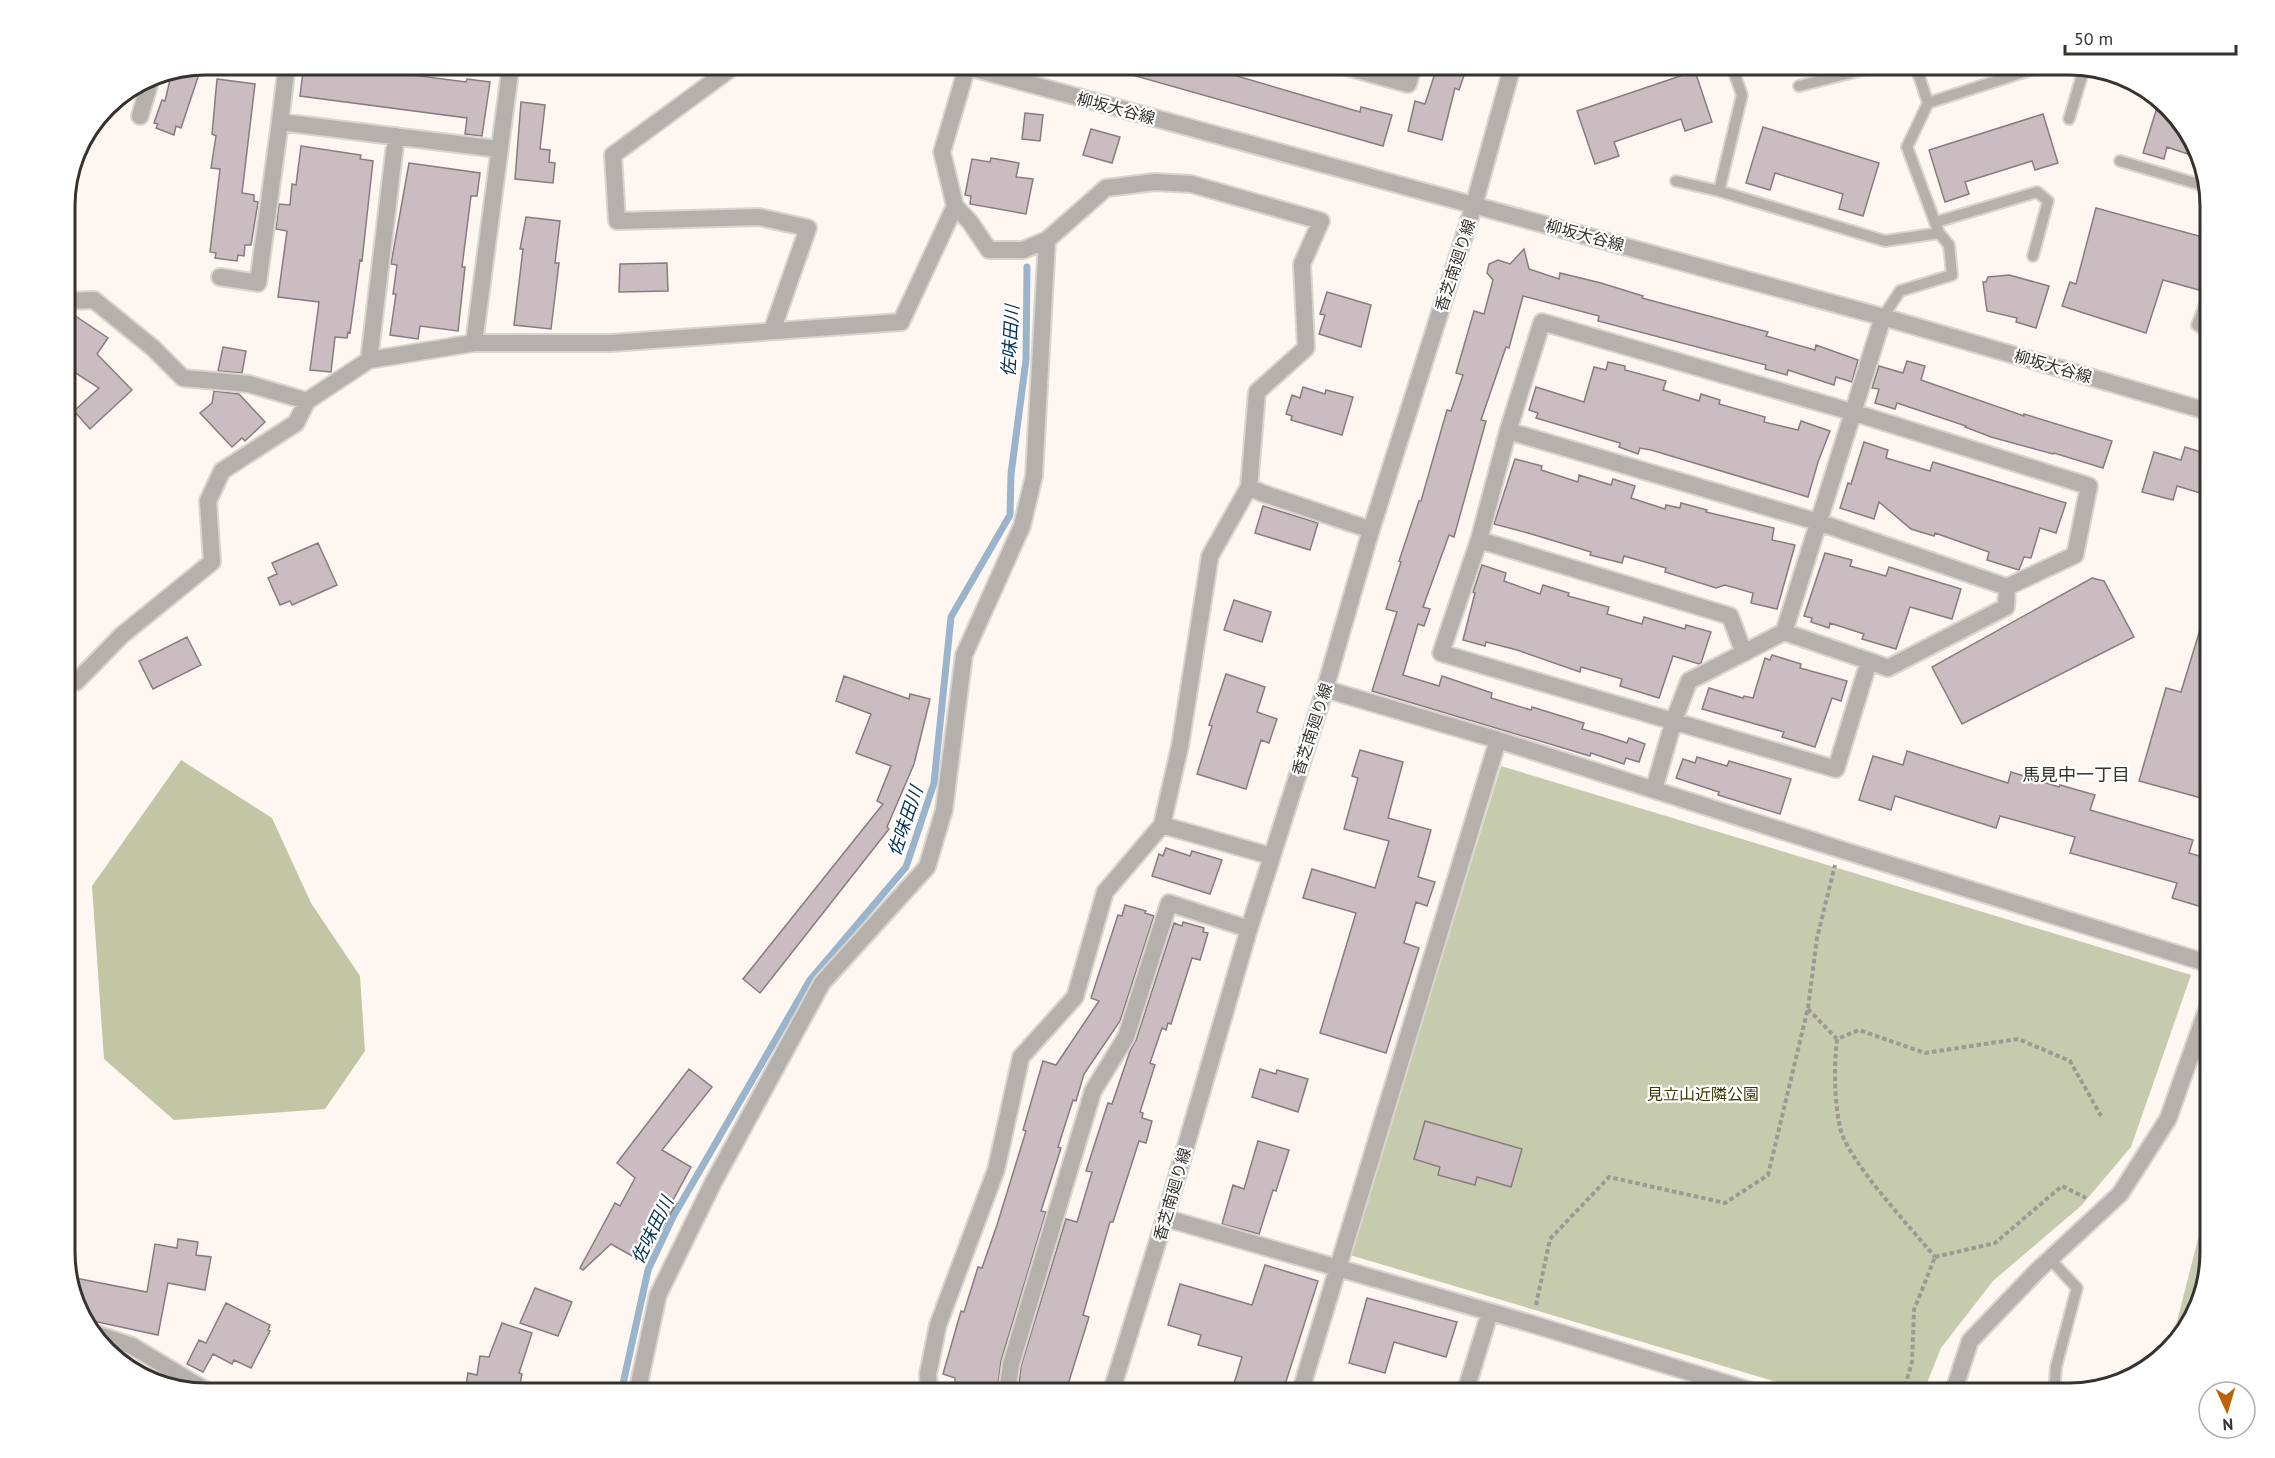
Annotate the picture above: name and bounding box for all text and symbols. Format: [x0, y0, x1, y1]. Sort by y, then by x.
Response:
scale bar [2065, 18, 2236, 56]
text: 50 m [2074, 27, 2113, 50]
street label: 柳坂大谷線 [1075, 88, 1157, 128]
street label: 柳坂大谷線 [1544, 215, 1626, 255]
street label: 香芝南廻り線 [1431, 216, 1479, 314]
water label: 佐味田川 [997, 302, 1023, 378]
street label: 柳坂大谷線 [2012, 345, 2094, 387]
street label: 香芝南廻り線 [1288, 680, 1336, 778]
district label: 馬見中一丁目 [2022, 763, 2130, 786]
water label: 佐味田川 [882, 781, 928, 859]
park label: 見立山近隣公園 [1647, 1084, 1759, 1104]
street label: 香芝南廻り線 [1149, 1145, 1195, 1243]
water label: 佐味田川 [626, 1191, 679, 1267]
north arrow [2197, 1380, 2257, 1440]
text: N [2222, 1415, 2234, 1435]

